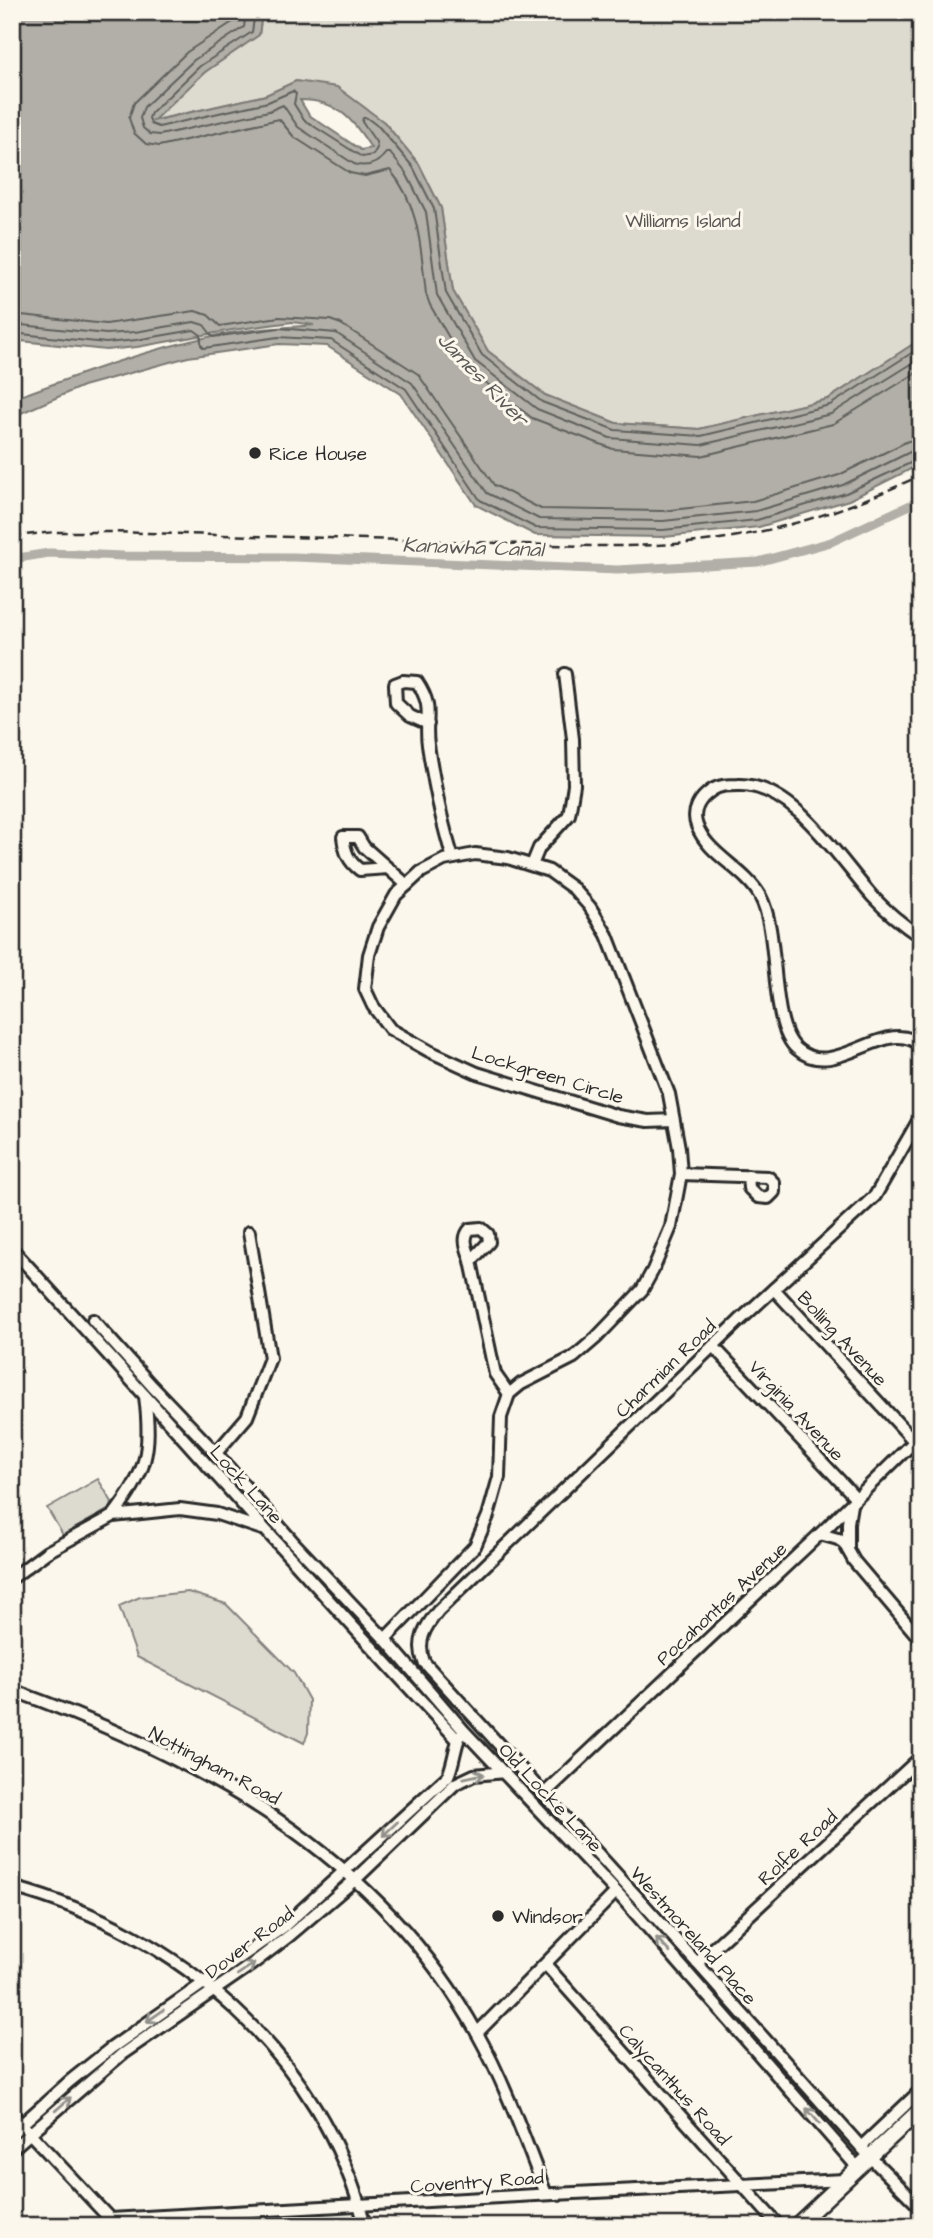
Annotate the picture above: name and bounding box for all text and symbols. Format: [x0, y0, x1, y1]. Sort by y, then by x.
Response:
park label: Williams Island [625, 208, 741, 235]
water label: James River [430, 326, 537, 434]
place label: Rice House [269, 441, 367, 468]
marker: Rice House [247, 445, 263, 461]
water label: Kanawha Canal [402, 531, 547, 565]
street label: Lockgreen Circle [468, 1039, 627, 1112]
street label: Bolling Avenue [790, 1285, 893, 1393]
street label: Charmian Road [610, 1314, 723, 1424]
street label: Virginia Avenue [741, 1355, 850, 1468]
street label: Lock Lane [203, 1440, 289, 1530]
street label: Pocahontas Avenue [651, 1536, 794, 1672]
street label: Nottingham Road [143, 1720, 285, 1813]
street label: Old Locke Lane [492, 1737, 608, 1859]
one-way arrow [462, 1769, 485, 1782]
street label: Rolfe Road [752, 1804, 844, 1892]
one-way arrow [382, 1821, 399, 1838]
street label: Westmoreland Place [623, 1861, 763, 2011]
street label: Dover Road [200, 1901, 300, 1986]
place label: Windsor [512, 1904, 583, 1931]
marker: Windsor [490, 1908, 506, 1924]
one-way arrow [655, 1937, 672, 1954]
one-way arrow [235, 1961, 255, 1975]
one-way arrow [146, 2009, 165, 2023]
street label: Calycanthus Road [611, 2018, 736, 2153]
one-way arrow [54, 2096, 72, 2112]
one-way arrow [805, 2107, 821, 2125]
street label: Coventry Road [410, 2164, 545, 2202]

